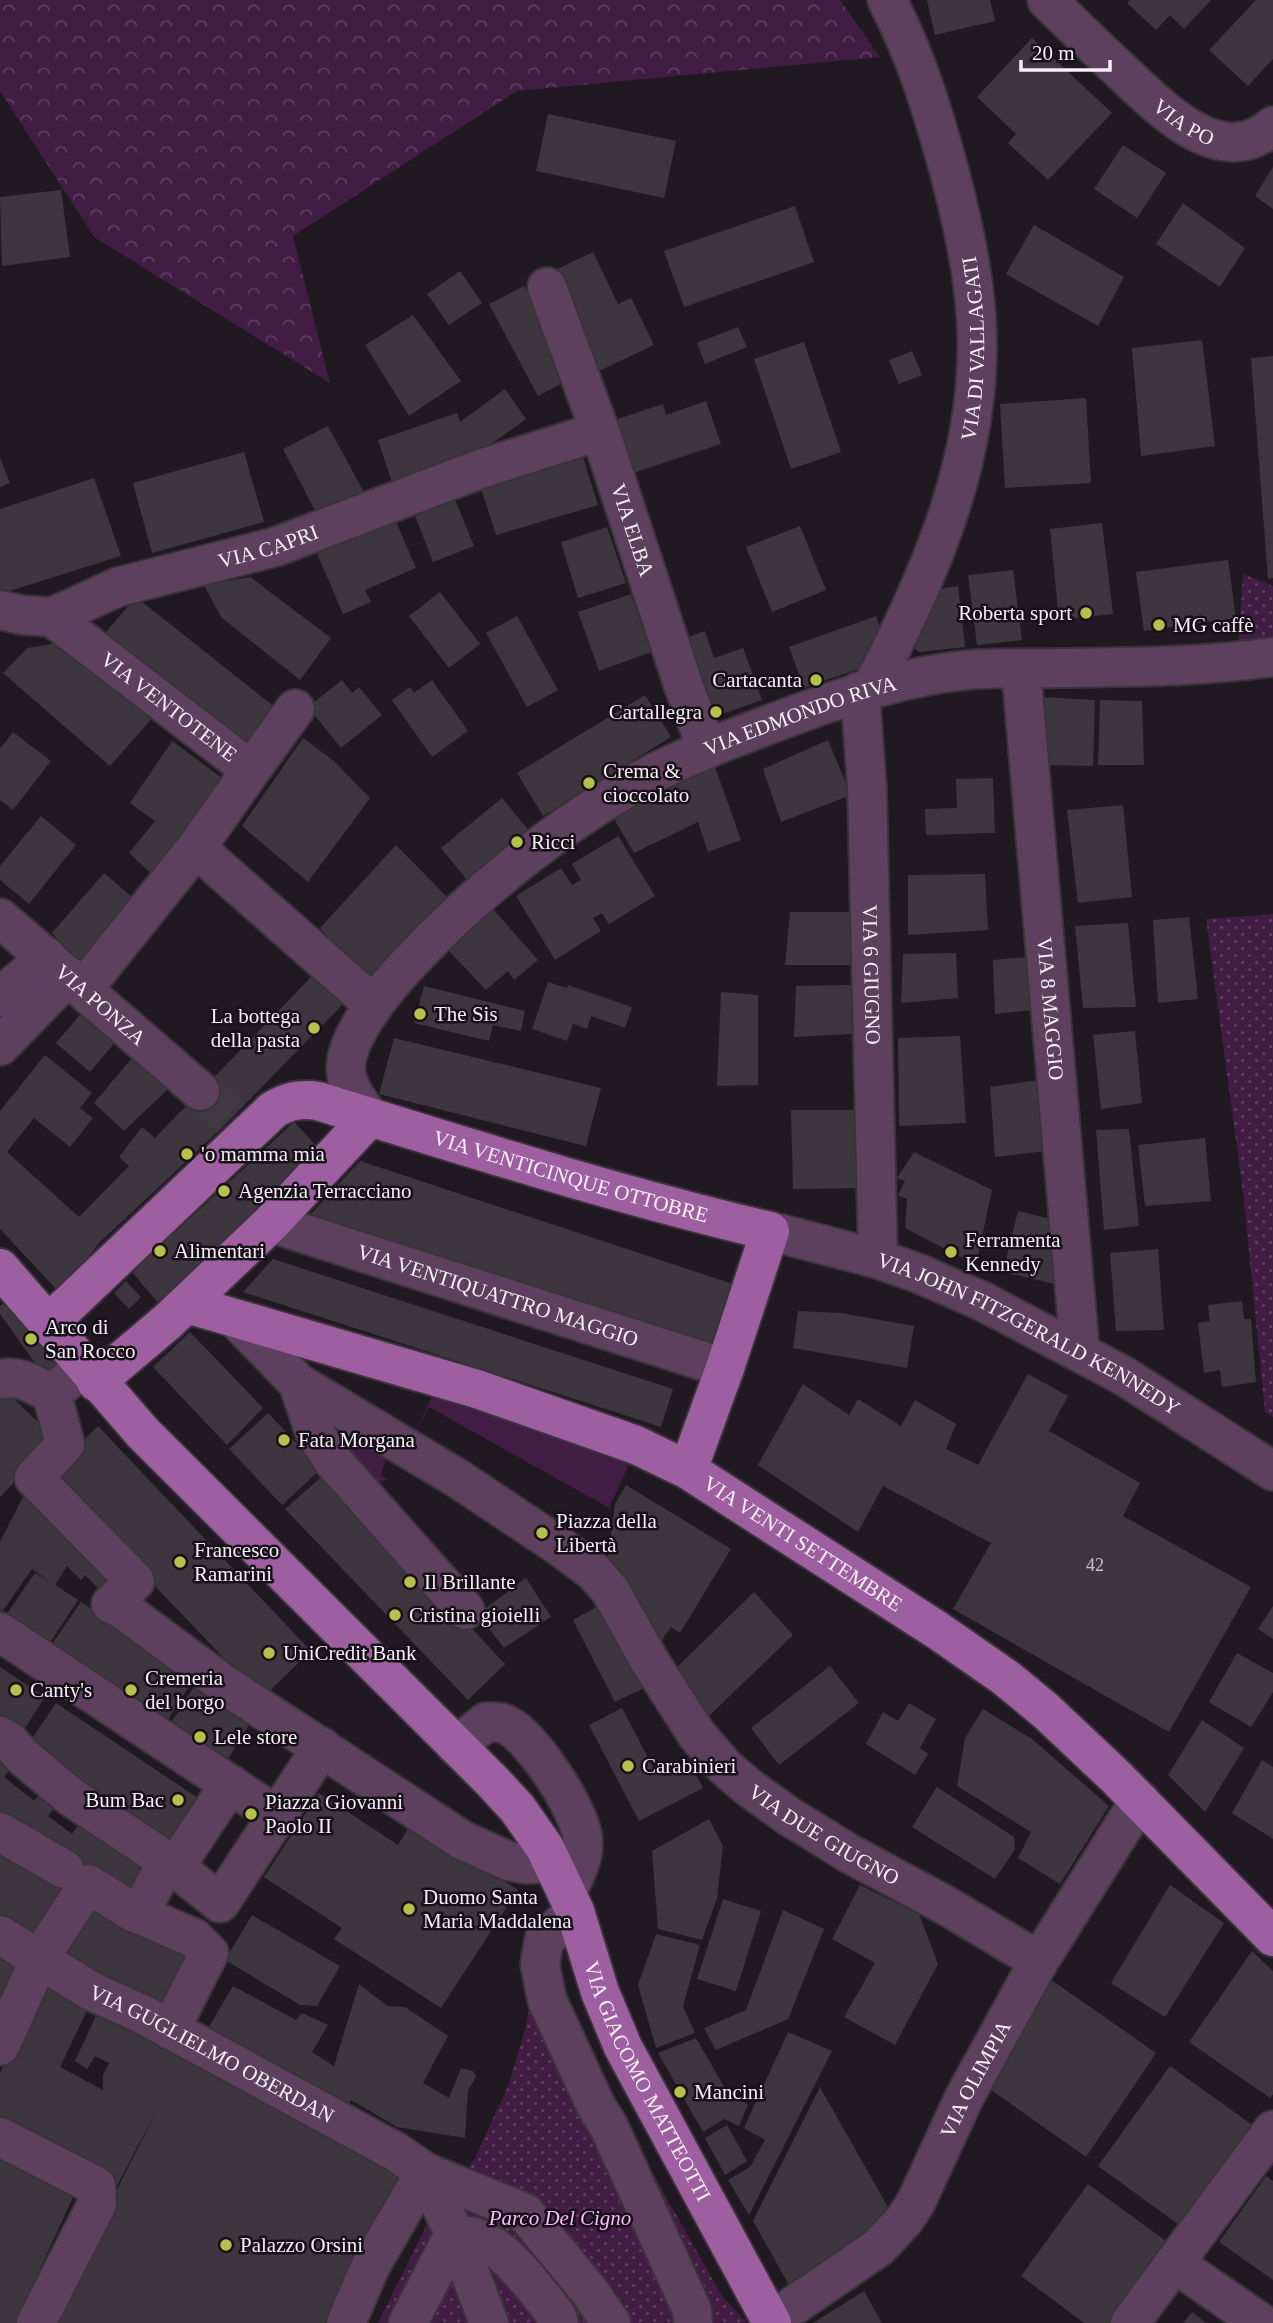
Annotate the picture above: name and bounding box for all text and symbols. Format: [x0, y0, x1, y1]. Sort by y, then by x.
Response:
scale bar [1021, 28, 1110, 72]
text: 20 m [1032, 41, 1075, 65]
street label: VIA PO [1148, 94, 1218, 150]
street label: VIA DI VALLAGATI [956, 255, 989, 443]
street label: VIA ELBA [606, 481, 659, 580]
street label: VIA CAPRI [216, 520, 321, 573]
place label: Roberta sport [958, 601, 1072, 625]
marker: Roberta sport [1078, 605, 1094, 621]
place label: MG caffè [1173, 613, 1254, 637]
marker: MG caffè [1151, 617, 1167, 633]
street label: VIA VENTOTENE [96, 647, 242, 767]
place label: Cartacanta [712, 668, 803, 692]
street label: VIA EDMONDO RIVA [700, 671, 900, 761]
marker: Cartacanta [808, 672, 824, 688]
place label: Cartallegra [609, 700, 703, 724]
marker: Cartallegra [708, 704, 724, 720]
place label: Crema & cioccolato [603, 759, 689, 807]
marker: Crema & cioccolato [581, 775, 597, 791]
place label: Ricci [531, 830, 575, 854]
marker: Ricci [509, 834, 525, 850]
street label: VIA 6 GIUGNO [858, 904, 885, 1045]
street label: VIA 8 MAGGIO [1032, 936, 1069, 1081]
street label: VIA PONZA [51, 959, 151, 1051]
place label: The Sis [434, 1002, 498, 1026]
place label: La bottega della pasta [211, 1004, 301, 1052]
marker: The Sis [412, 1006, 428, 1022]
marker: La bottega della pasta [306, 1020, 322, 1036]
street label: VIA VENTICINQUE OTTOBRE [430, 1125, 711, 1227]
place label: 'o mamma mia [201, 1142, 326, 1166]
marker: 'o mamma mia [179, 1146, 195, 1162]
place label: Agenzia Terracciano [238, 1179, 412, 1203]
marker: Agenzia Terracciano [216, 1183, 232, 1199]
place label: Ferramenta Kennedy [965, 1228, 1061, 1276]
place label: Alimentari [174, 1239, 265, 1263]
street label: VIA VENTIQUATTRO MAGGIO [354, 1239, 641, 1352]
marker: Alimentari [152, 1243, 168, 1259]
marker: Ferramenta Kennedy [943, 1244, 959, 1260]
street label: VIA JOHN FITZGERALD KENNEDY [874, 1248, 1184, 1421]
place label: Arco di San Rocco [45, 1315, 135, 1363]
marker: Arco di San Rocco [23, 1331, 39, 1347]
place label: Fata Morgana [298, 1428, 416, 1452]
marker: Fata Morgana [276, 1432, 292, 1448]
street label: VIA VENTI SETTEMBRE [699, 1471, 907, 1617]
place label: Piazza della Libertà [556, 1509, 658, 1557]
marker: Piazza della Libertà [534, 1525, 550, 1541]
place label: Francesco Ramarini [194, 1538, 279, 1586]
marker: Francesco Ramarini [172, 1554, 188, 1570]
house number: 42 [1086, 1555, 1104, 1575]
place label: Il Brillante [424, 1570, 516, 1594]
marker: Il Brillante [402, 1574, 418, 1590]
place label: Cristina gioielli [409, 1603, 540, 1627]
marker: Cristina gioielli [387, 1607, 403, 1623]
place label: UniCredit Bank [283, 1641, 417, 1665]
marker: UniCredit Bank [261, 1645, 277, 1661]
place label: Cremeria del borgo [145, 1666, 225, 1714]
place label: Canty's [30, 1678, 92, 1702]
marker: Canty's [8, 1682, 24, 1698]
marker: Cremeria del borgo [123, 1682, 139, 1698]
place label: Lele store [214, 1725, 297, 1749]
marker: Lele store [192, 1729, 208, 1745]
place label: Carabinieri [642, 1754, 737, 1778]
marker: Carabinieri [620, 1758, 636, 1774]
street label: VIA DUE GIUGNO [744, 1779, 903, 1890]
place label: Bum Bac [85, 1788, 164, 1812]
place label: Piazza Giovanni Paolo II [265, 1790, 403, 1838]
marker: Bum Bac [170, 1792, 186, 1808]
marker: Piazza Giovanni Paolo II [243, 1806, 259, 1822]
place label: Duomo Santa Maria Maddalena [423, 1885, 572, 1933]
marker: Duomo Santa Maria Maddalena [401, 1901, 417, 1917]
street label: VIA GIACOMO MATTEOTTI [579, 1958, 716, 2205]
street label: VIA GUGLIELMO OBERDAN [86, 1980, 338, 2128]
street label: VIA OLIMPIA [935, 2016, 1016, 2142]
place label: Mancini [694, 2080, 764, 2104]
marker: Mancini [672, 2084, 688, 2100]
park label: Parco Del Cigno [488, 2206, 631, 2230]
place label: Palazzo Orsini [240, 2233, 363, 2257]
marker: Palazzo Orsini [218, 2237, 234, 2253]

